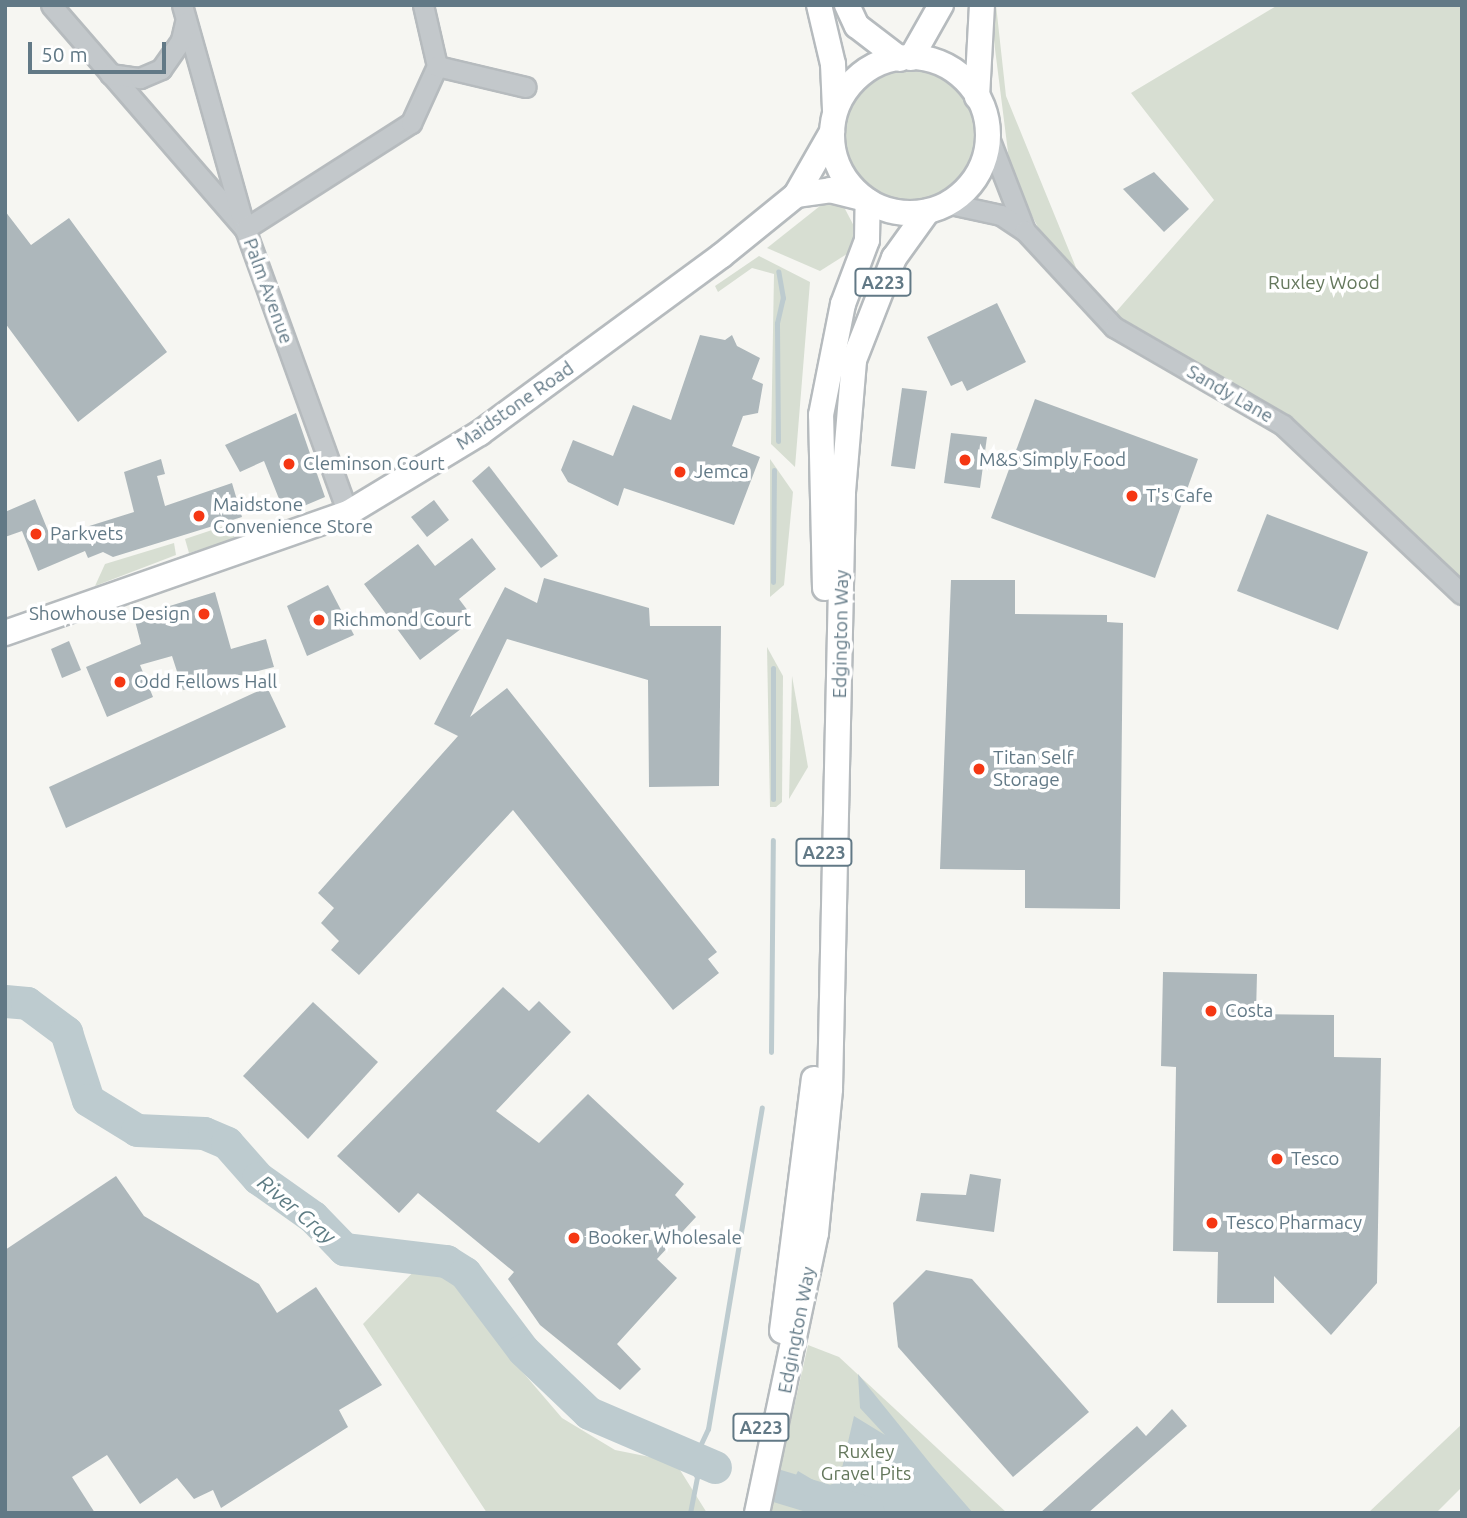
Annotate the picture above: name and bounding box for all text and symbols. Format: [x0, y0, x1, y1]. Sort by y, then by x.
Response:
scale bar [32, 28, 170, 72]
text: 50 m [41, 42, 88, 66]
street label: Palm Avenue [238, 235, 298, 347]
road number: A223 [853, 268, 913, 296]
park label: Ruxley Wood [1268, 272, 1380, 294]
street label: Maidstone Road [452, 357, 578, 455]
street label: Sandy Lane [1183, 360, 1277, 428]
place label: M&S Simply Food [979, 449, 1126, 471]
marker: M&S Simply Food [957, 452, 973, 468]
place label: Cleminson Court [303, 453, 445, 475]
marker: Cleminson Court [281, 456, 297, 472]
place label: Jemca [694, 461, 749, 483]
marker: Jemca [672, 464, 688, 480]
place label: T's Cafe [1146, 485, 1213, 507]
marker: T's Cafe [1124, 488, 1140, 504]
place label: Maidstone Convenience Store [213, 494, 373, 538]
marker: Maidstone Convenience Store [191, 508, 207, 524]
place label: Parkvets [50, 523, 123, 545]
marker: Parkvets [28, 526, 44, 542]
street label: Edgington Way [828, 569, 854, 699]
place label: Showhouse Design [29, 603, 190, 625]
marker: Showhouse Design [196, 606, 212, 622]
place label: Richmond Court [333, 609, 471, 631]
marker: Richmond Court [311, 612, 327, 628]
place label: Odd Fellows Hall [134, 671, 277, 693]
marker: Odd Fellows Hall [112, 674, 128, 690]
place label: Titan Self Storage [993, 747, 1074, 791]
marker: Titan Self Storage [971, 761, 987, 777]
road number: A223 [794, 838, 854, 866]
place label: Costa [1225, 1000, 1273, 1022]
marker: Costa [1203, 1003, 1219, 1019]
place label: Tesco [1291, 1148, 1339, 1170]
marker: Tesco [1269, 1151, 1285, 1167]
water label: River Cray [253, 1169, 341, 1249]
place label: Tesco Pharmacy [1226, 1212, 1362, 1234]
marker: Tesco Pharmacy [1204, 1215, 1220, 1231]
place label: Booker Wholesale [588, 1227, 742, 1249]
marker: Booker Wholesale [566, 1230, 582, 1246]
street label: Edgington Way [774, 1265, 820, 1395]
road number: A223 [731, 1412, 791, 1442]
park label: Ruxley Gravel Pits [821, 1441, 911, 1485]

